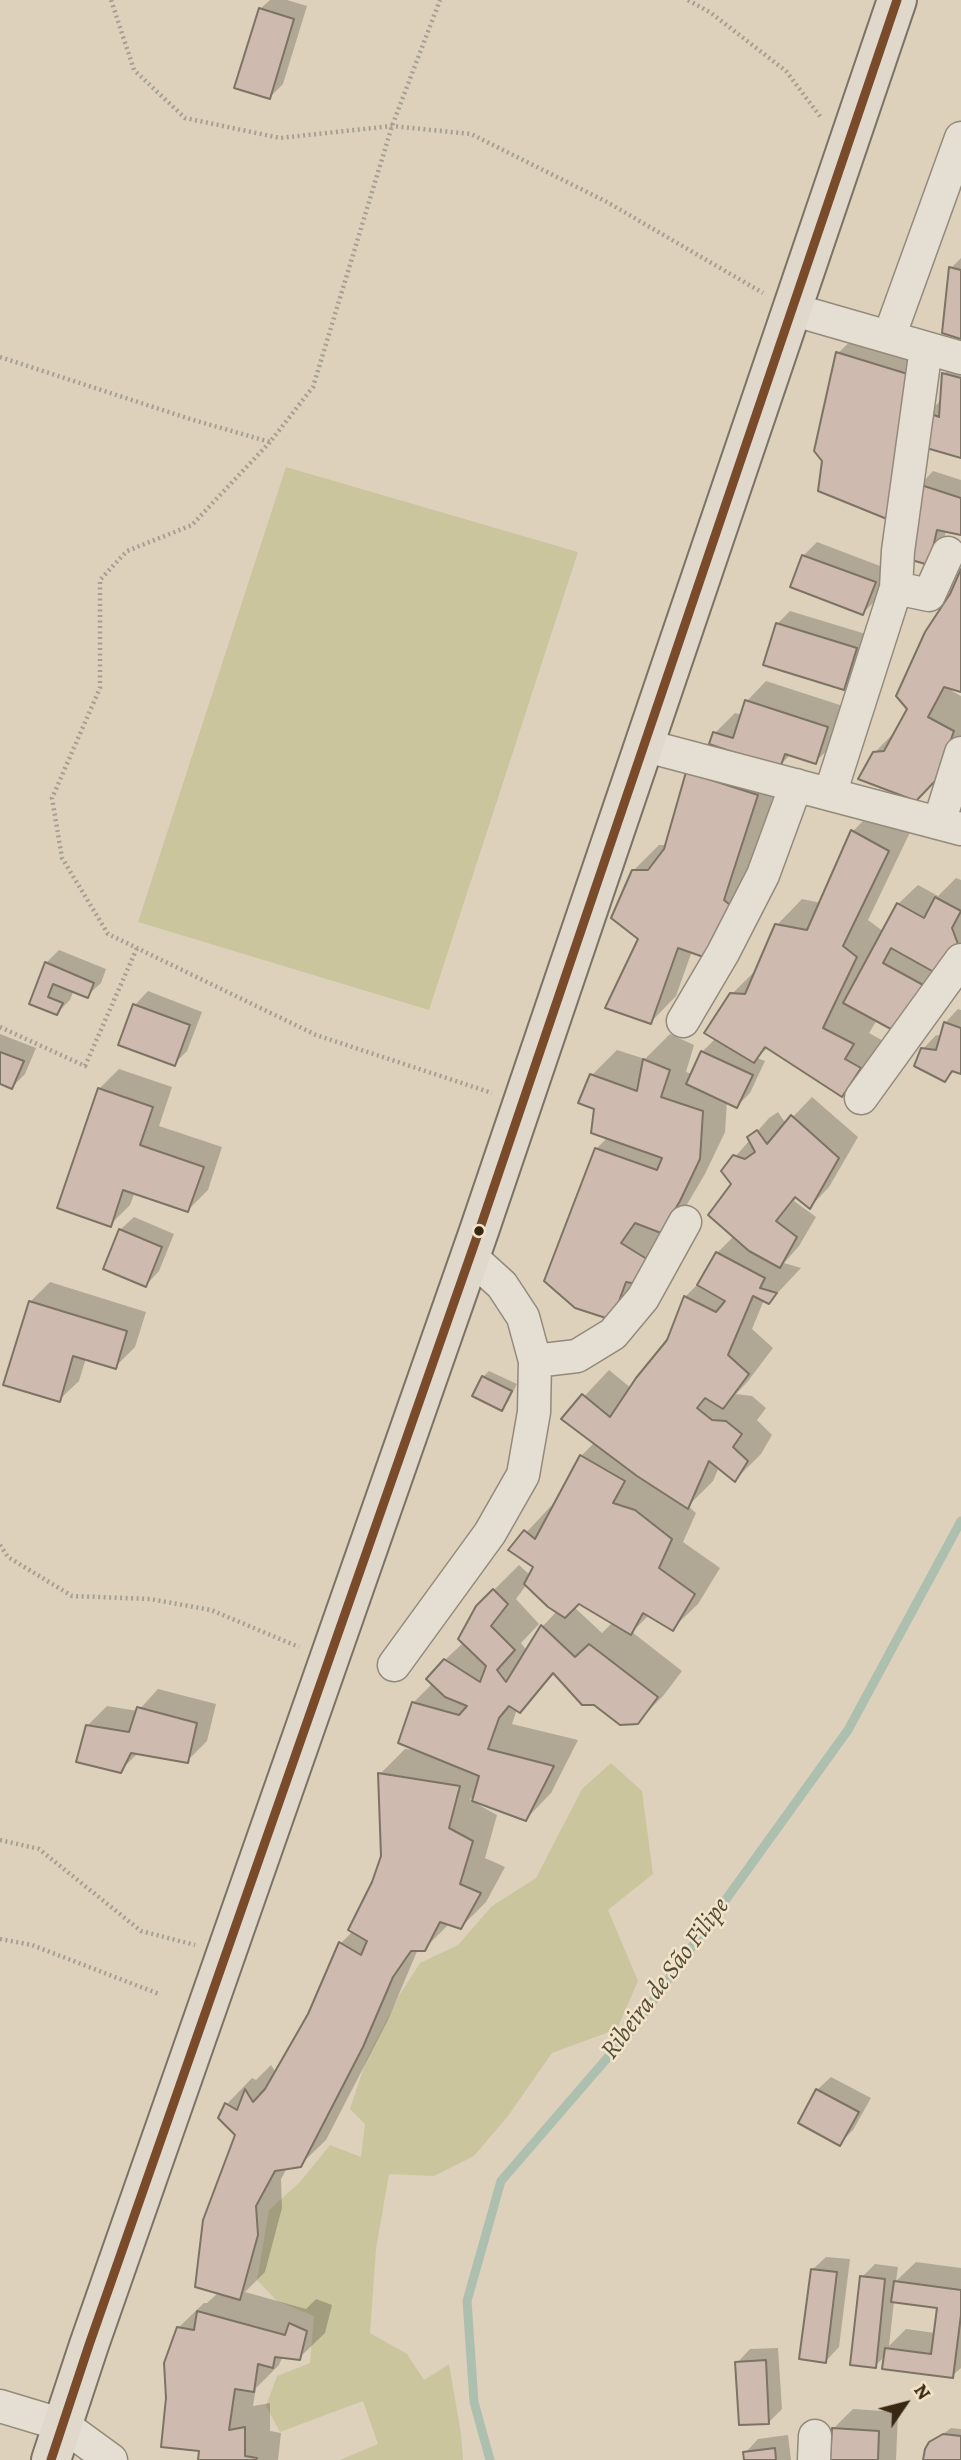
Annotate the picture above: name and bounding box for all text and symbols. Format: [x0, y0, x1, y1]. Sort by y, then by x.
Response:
unlabelled marker [472, 1224, 486, 1238]
water label: Ribeira de São Filipe [595, 1892, 737, 2066]
north arrow [870, 2369, 940, 2439]
text: N [908, 2379, 937, 2405]

